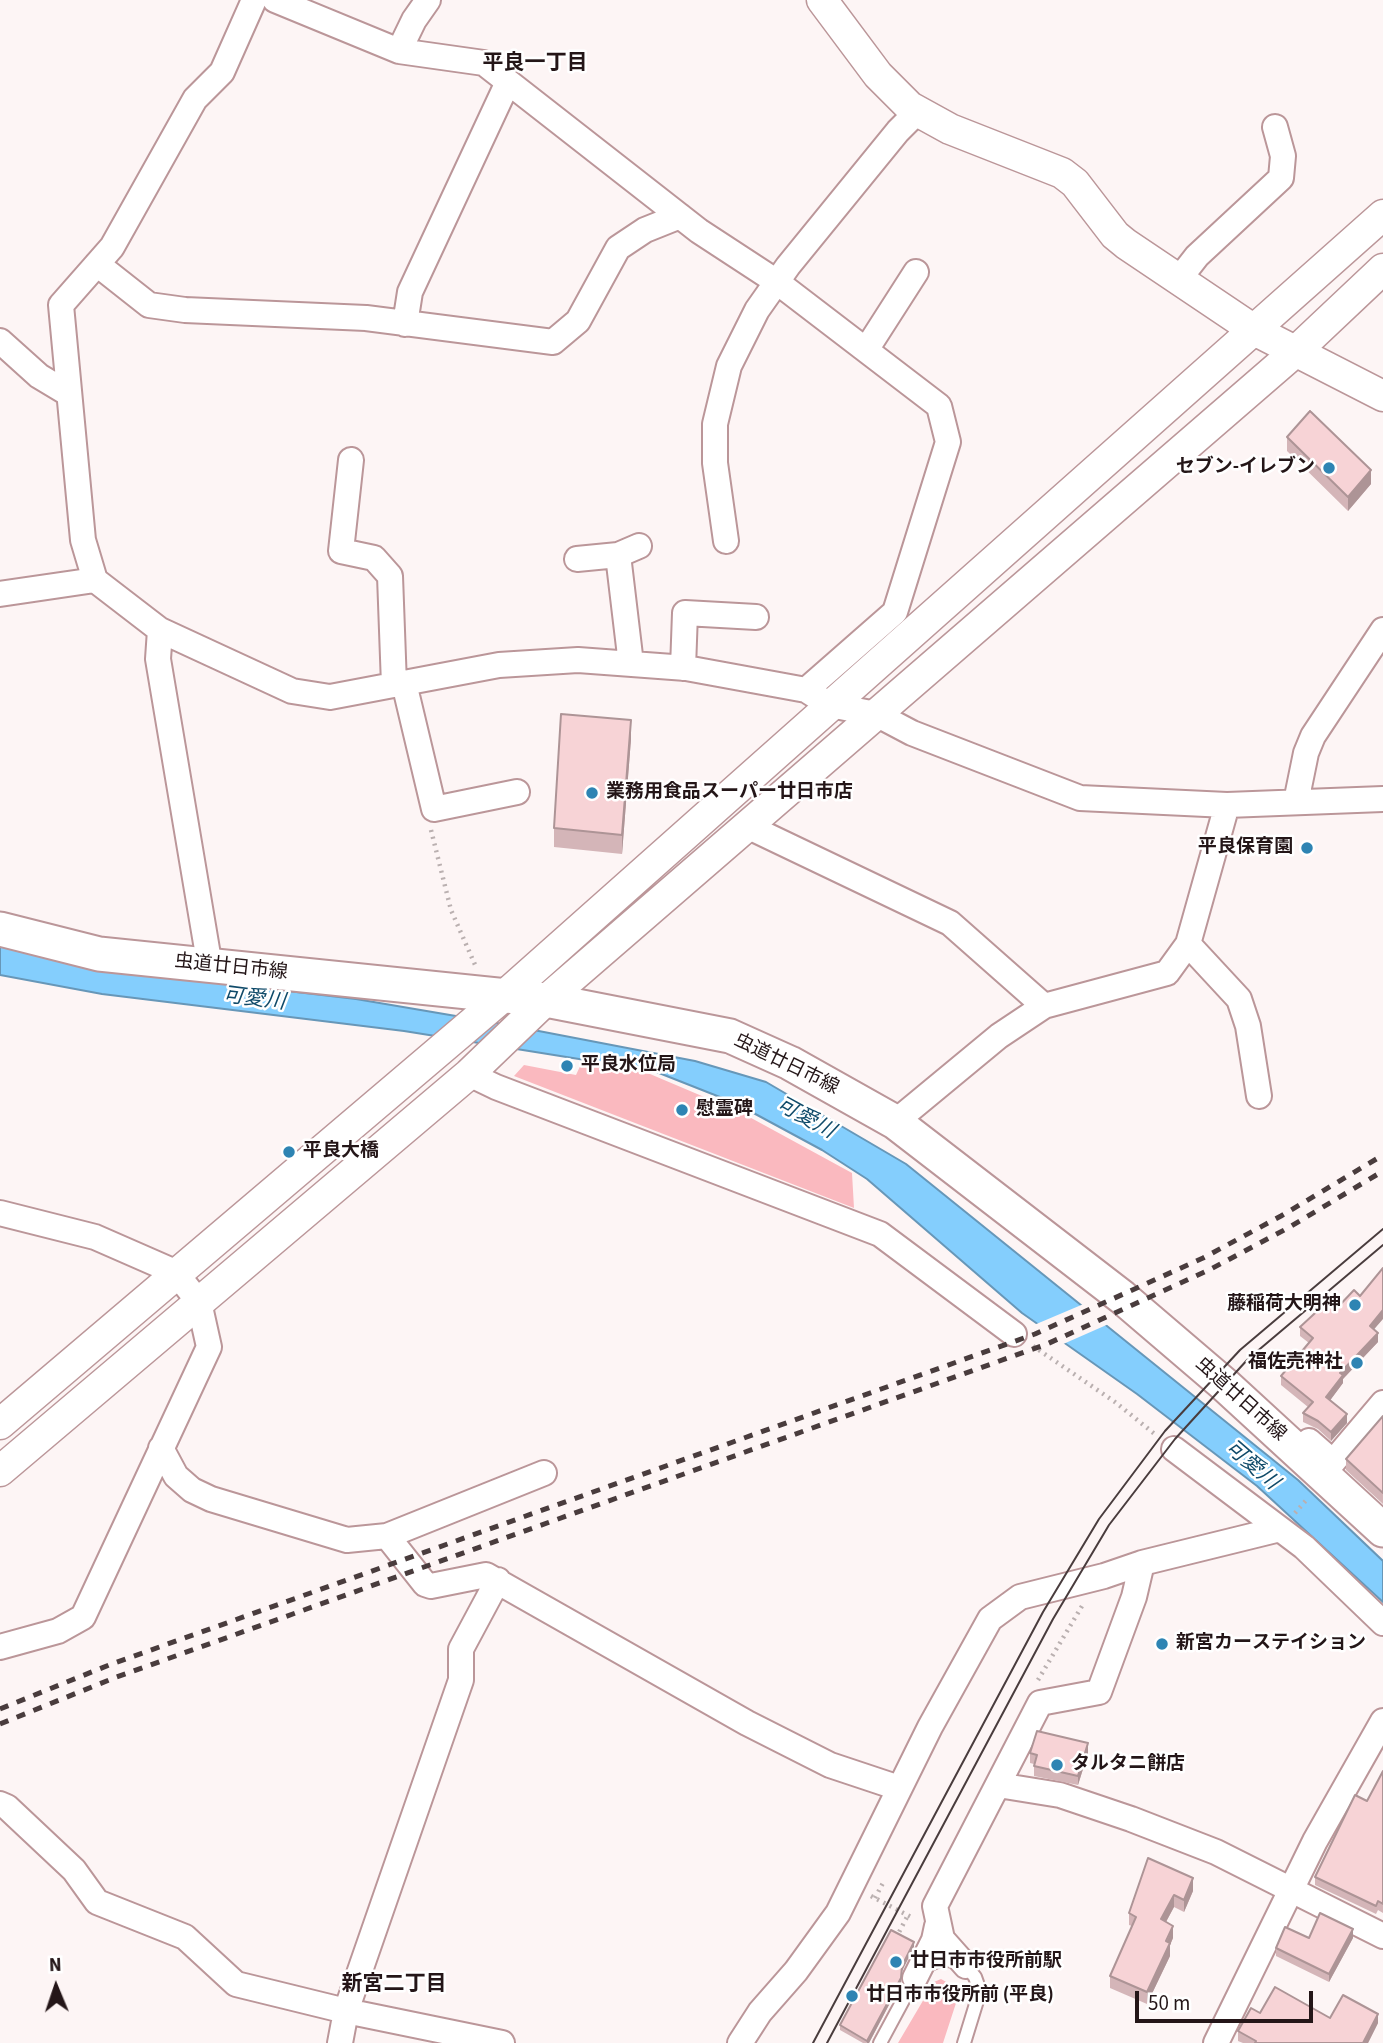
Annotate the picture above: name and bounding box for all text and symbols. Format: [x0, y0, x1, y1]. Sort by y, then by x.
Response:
district label: 平良一丁目 [483, 51, 587, 77]
place label: セブン-イレブン [1176, 457, 1315, 479]
marker: セブン-イレブン [1321, 460, 1337, 476]
place label: 業務用食品スーパー廿日市店 [606, 782, 853, 804]
marker: 業務用食品スーパー廿日市店 [584, 785, 600, 801]
place label: 平良保育園 [1198, 837, 1293, 859]
marker: 平良保育園 [1299, 840, 1315, 856]
street label: 虫道廿日市線 [173, 951, 289, 985]
water label: 可愛川 [221, 984, 287, 1016]
street label: 虫道廿日市線 [730, 1030, 842, 1100]
place label: 平良水位局 [581, 1055, 676, 1077]
marker: 平良水位局 [559, 1058, 575, 1074]
water label: 可愛川 [771, 1093, 839, 1145]
place label: 慰霊碑 [696, 1099, 753, 1121]
marker: 慰霊碑 [674, 1102, 690, 1118]
place label: 平良大橋 [303, 1141, 379, 1163]
marker: 平良大橋 [281, 1144, 297, 1160]
place label: 藤稲荷大明神 [1227, 1294, 1341, 1316]
marker: 藤稲荷大明神 [1347, 1297, 1363, 1313]
place label: 福佐売神社 [1248, 1352, 1343, 1374]
street label: 虫道廿日市線 [1190, 1353, 1290, 1447]
marker: 福佐売神社 [1349, 1355, 1365, 1371]
water label: 可愛川 [1219, 1436, 1283, 1496]
place label: 新宮カーステイション [1176, 1633, 1366, 1655]
marker: 新宮カーステイション [1154, 1636, 1170, 1652]
place label: タルタニ餅店 [1071, 1754, 1185, 1776]
marker: タルタニ餅店 [1049, 1757, 1065, 1773]
place label: 廿日市市役所前駅 [910, 1951, 1062, 1973]
north arrow [21, 1952, 91, 2022]
text: N [48, 1952, 62, 1979]
marker: 廿日市市役所前駅 [888, 1954, 904, 1970]
district label: 新宮二丁目 [342, 1972, 446, 1998]
scale bar [1138, 1976, 1316, 2020]
place label: 廿日市市役所前 (平良) [866, 1985, 1054, 2007]
marker: 廿日市市役所前 (平良) [844, 1988, 860, 2004]
text: 50 m [1148, 1988, 1190, 2018]

